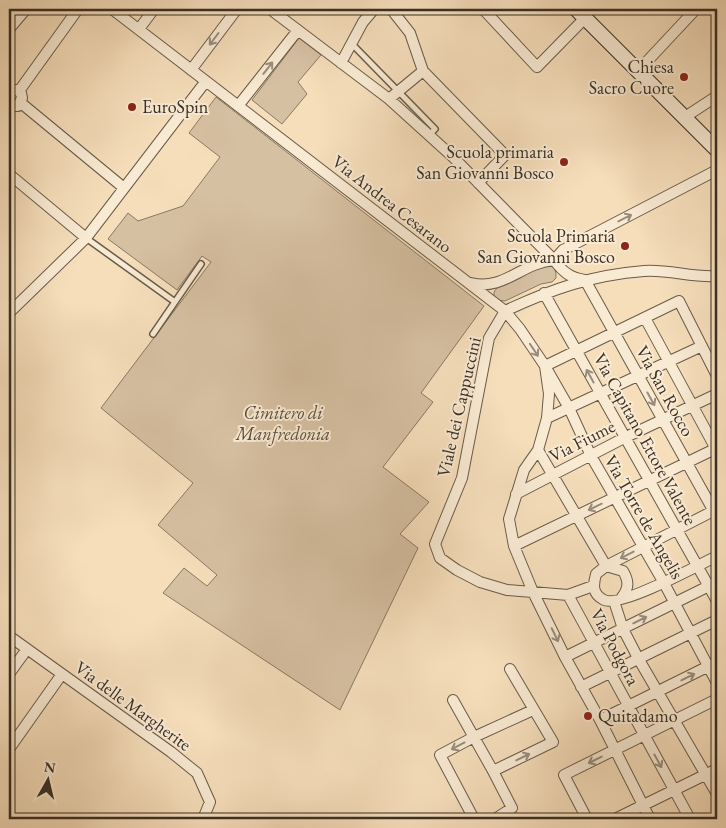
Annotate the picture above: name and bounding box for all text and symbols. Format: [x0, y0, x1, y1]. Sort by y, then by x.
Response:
one-way arrow [209, 32, 220, 45]
place label: Chiesa Sacro Cuore [589, 55, 675, 99]
one-way arrow [263, 62, 274, 75]
marker: Chiesa Sacro Cuore [678, 71, 690, 83]
place label: EuroSpin [142, 95, 209, 118]
marker: EuroSpin [126, 101, 138, 113]
place label: Scuola primaria San Giovanni Bosco [416, 140, 555, 184]
street label: Via Andrea Cesarano [328, 150, 457, 258]
marker: Scuola primaria San Giovanni Bosco [558, 156, 570, 168]
one-way arrow [617, 213, 632, 222]
place label: Scuola Primaria San Giovanni Bosco [477, 224, 616, 268]
marker: Scuola Primaria San Giovanni Bosco [619, 240, 631, 252]
street label: Viale dei Cappuccini [431, 334, 486, 479]
street label: Via San Rocco [631, 341, 700, 440]
one-way arrow [529, 343, 539, 357]
street label: Via Capitano Ettore Valente [589, 349, 702, 529]
one-way arrow [585, 369, 594, 384]
one-way arrow [647, 391, 657, 406]
park label: Cimitero di Manfredonia [235, 401, 330, 446]
street label: Via Fiume [545, 414, 619, 467]
street label: Via Torre de Angelis [600, 450, 689, 583]
one-way arrow [587, 503, 602, 513]
one-way arrow [620, 551, 635, 560]
street label: Via Podgora [586, 604, 646, 690]
one-way arrow [632, 615, 647, 625]
one-way arrow [551, 627, 560, 642]
street label: Via delle Margherite [70, 656, 196, 756]
one-way arrow [680, 672, 695, 681]
place label: Quitadamo [598, 704, 678, 727]
marker: Quitadamo [582, 710, 594, 722]
one-way arrow [450, 741, 465, 751]
one-way arrow [516, 751, 531, 761]
one-way arrow [654, 754, 664, 768]
north arrow [22, 756, 72, 806]
one-way arrow [588, 756, 603, 765]
text: N [43, 757, 57, 777]

